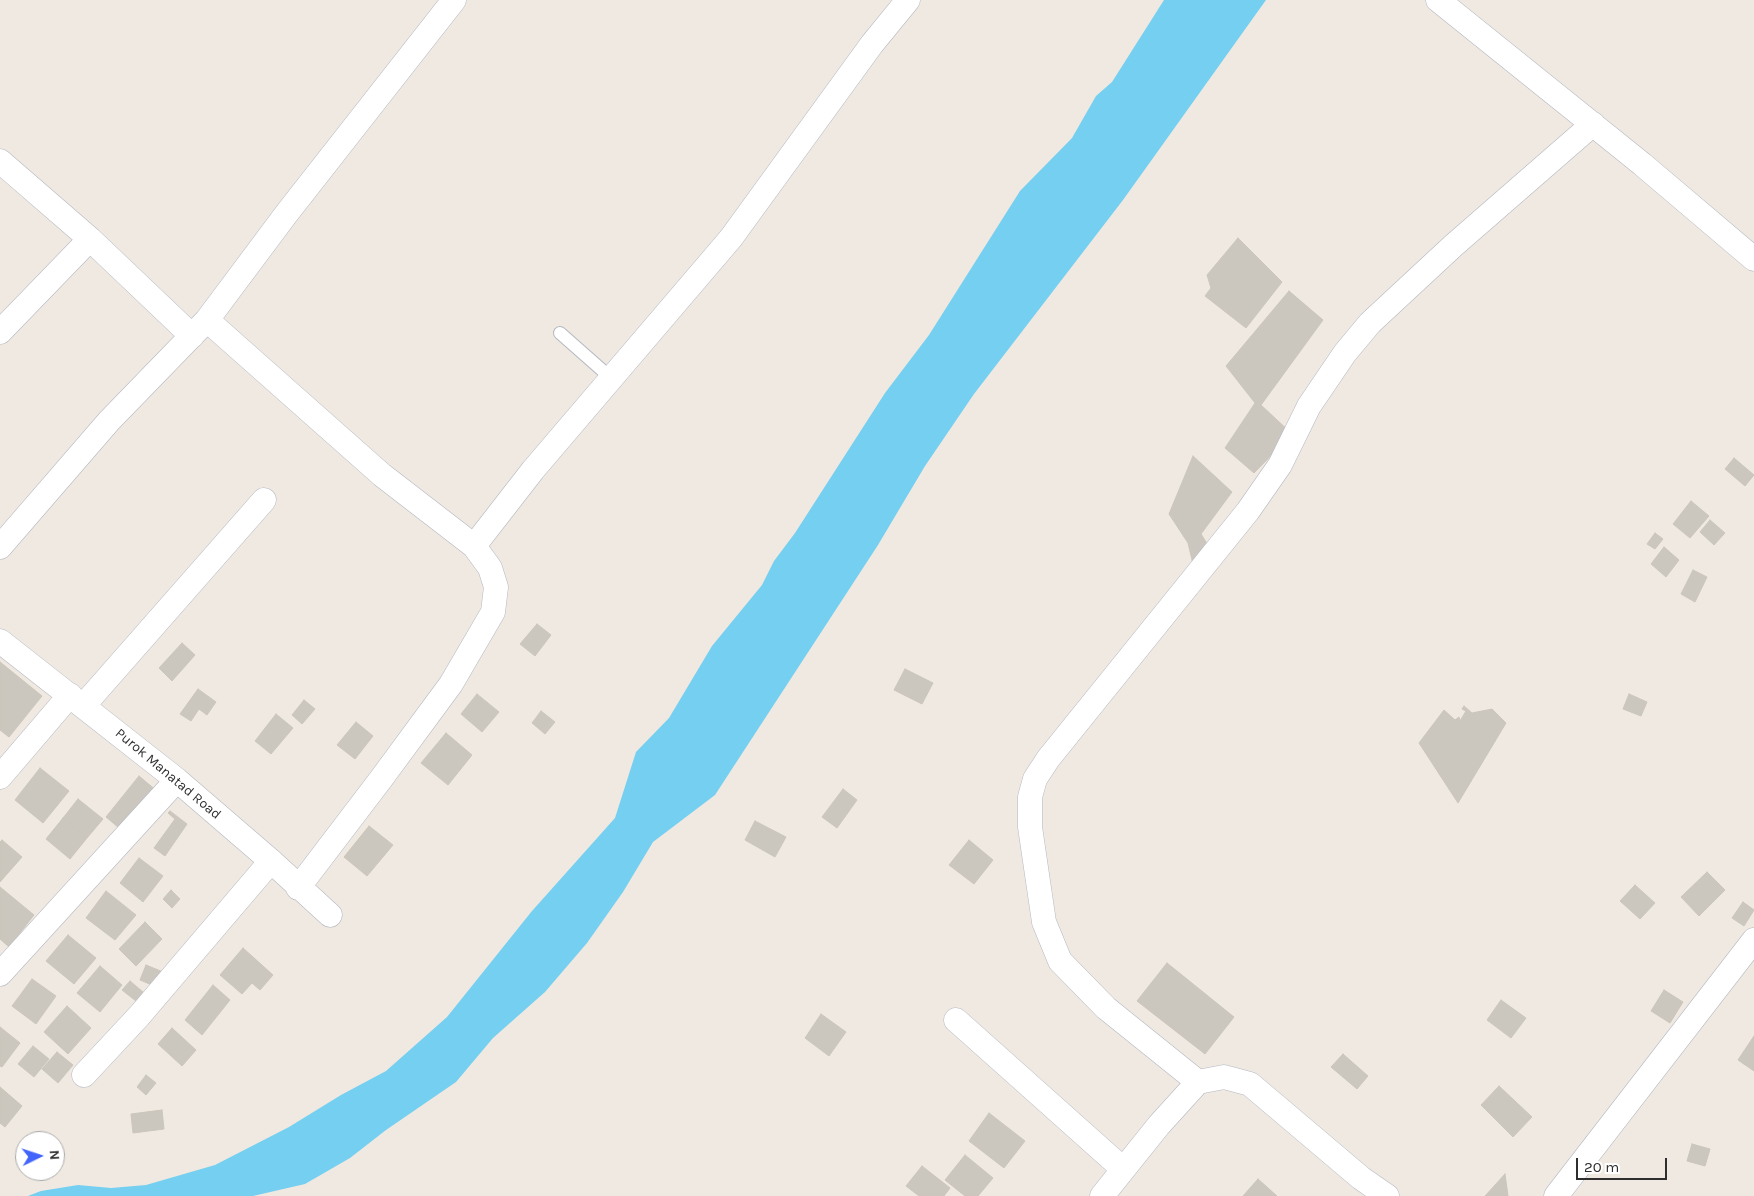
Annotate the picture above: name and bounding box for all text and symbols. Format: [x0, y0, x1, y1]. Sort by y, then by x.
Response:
street label: Purok Manatad Road [112, 725, 224, 823]
north arrow [15, 1131, 65, 1181]
scale bar [1579, 1148, 1670, 1180]
text: N [46, 1149, 63, 1161]
text: 20 m [1584, 1158, 1619, 1176]

